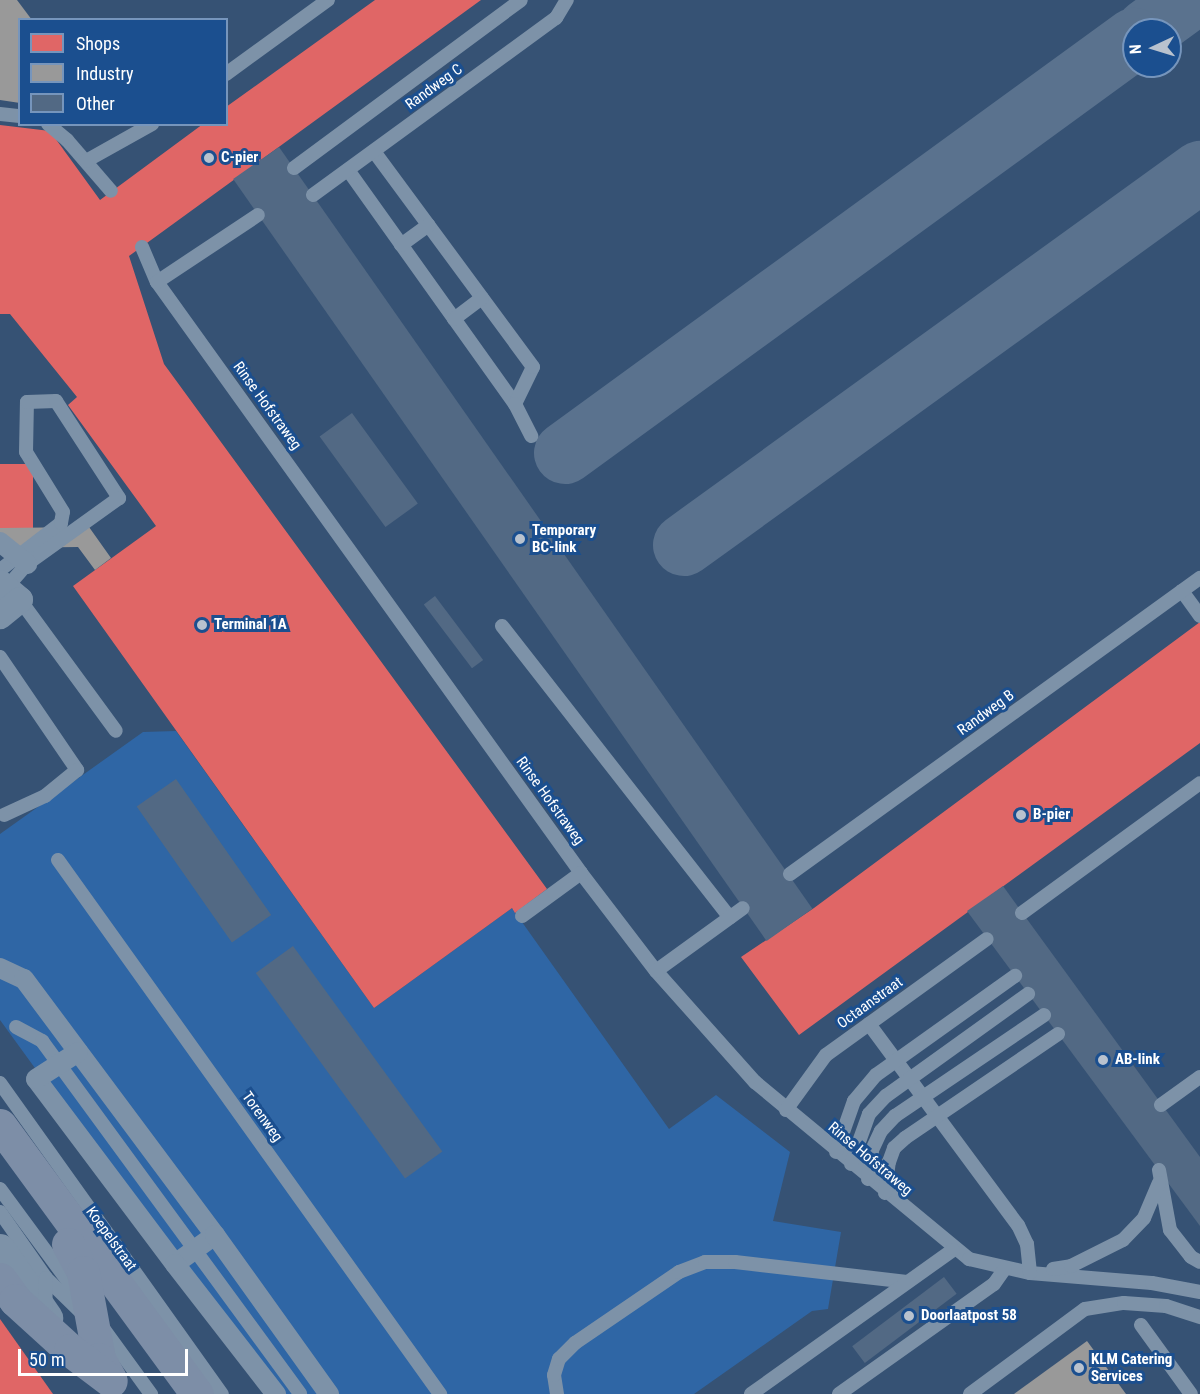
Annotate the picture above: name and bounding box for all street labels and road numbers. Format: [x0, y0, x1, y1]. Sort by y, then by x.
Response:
street label: Randweg C [402, 60, 466, 114]
street label: Rinse Hofstraweg [229, 358, 305, 454]
street label: Randweg B [954, 686, 1018, 740]
street label: Rinse Hofstraweg [512, 753, 588, 849]
street label: Octaanstraat [834, 973, 906, 1033]
street label: Torenweg [238, 1088, 286, 1146]
street label: Rinse Hofstraweg [824, 1119, 916, 1199]
street label: Koepelstraat [82, 1203, 140, 1275]

